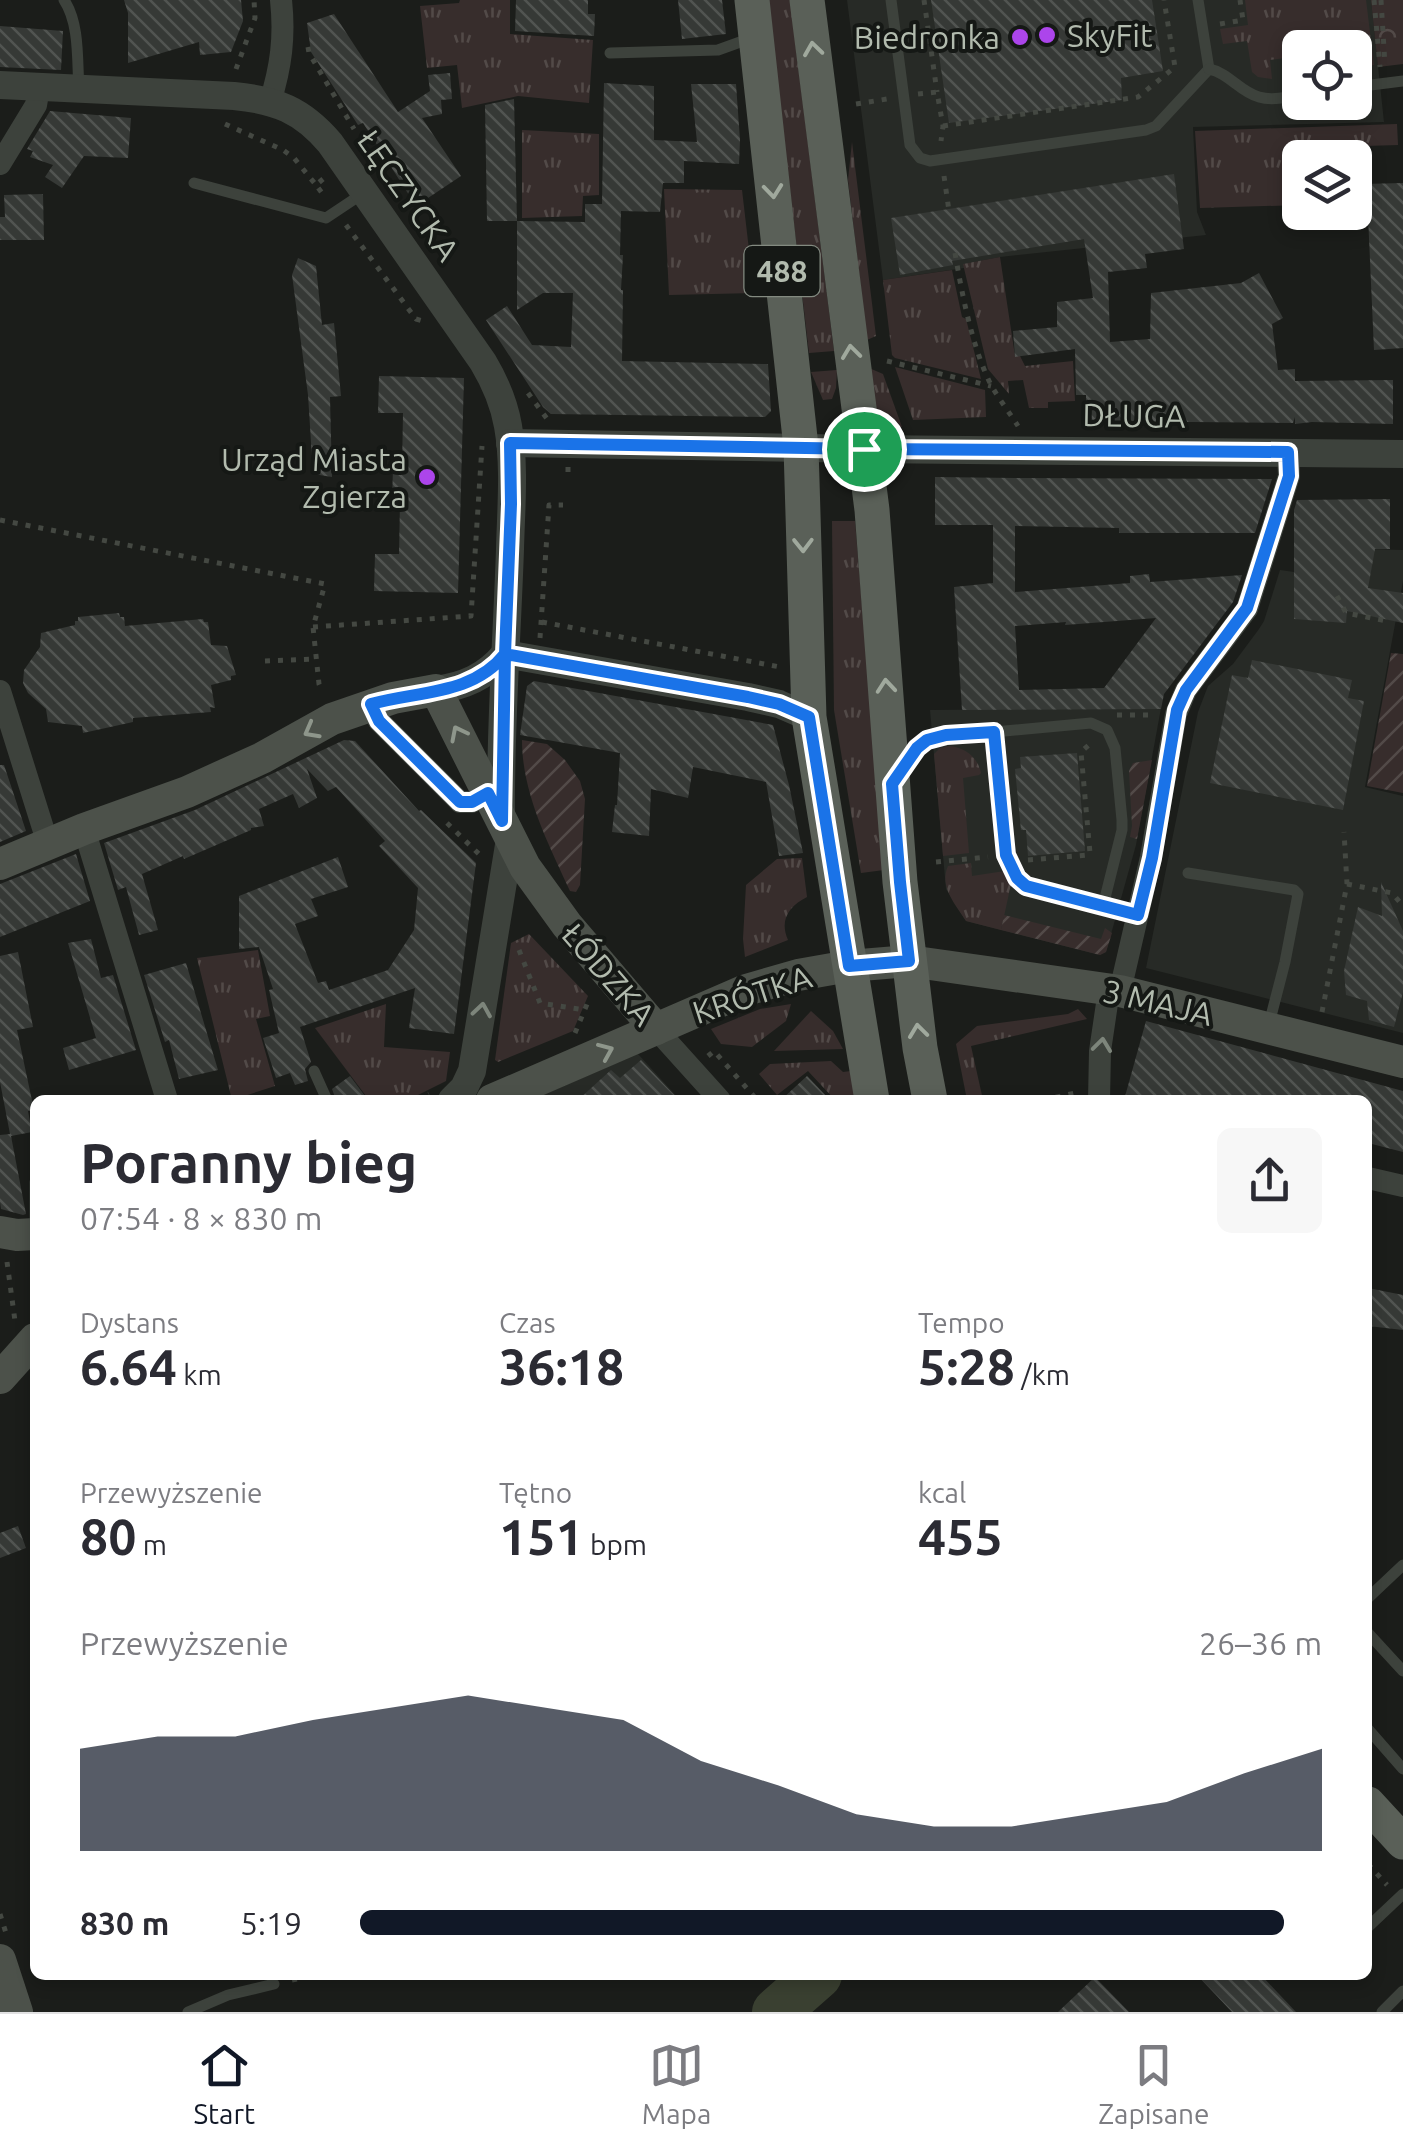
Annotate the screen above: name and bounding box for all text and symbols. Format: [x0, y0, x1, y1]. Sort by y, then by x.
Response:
place label: SkyFit [1067, 17, 1153, 53]
place label: Biedronka [854, 19, 1000, 55]
marker: SkyFit [1036, 24, 1058, 46]
marker: Biedronka [1009, 26, 1031, 48]
map controls [1282, 30, 1372, 230]
button: locate [1282, 30, 1372, 120]
one-way arrow [804, 40, 825, 57]
street label: ŁĘCZYCKA [351, 123, 467, 267]
button: layers [1282, 140, 1372, 230]
one-way arrow [762, 183, 783, 199]
road number: 488 [744, 246, 820, 296]
one-way arrow [841, 344, 862, 360]
street label: DŁUGA [1082, 396, 1186, 434]
pin [822, 407, 907, 492]
icon: arrive [837, 422, 892, 477]
place label: Urząd Miasta Zgierza [221, 441, 407, 514]
marker: Urząd Miasta Zgierza [416, 466, 438, 488]
one-way arrow [793, 537, 814, 553]
one-way arrow [876, 678, 897, 694]
one-way arrow [303, 718, 321, 738]
one-way arrow [450, 725, 470, 743]
street label: ŁÓDZKA [555, 916, 663, 1032]
street label: KRÓTKA [688, 958, 816, 1030]
street label: 3 MAJA [1100, 972, 1217, 1032]
one-way arrow [471, 1002, 492, 1019]
one-way arrow [909, 1022, 930, 1039]
one-way arrow [1090, 1036, 1111, 1053]
one-way arrow [596, 1043, 614, 1063]
button: share [1217, 1128, 1322, 1233]
text: Poranny bieg [80, 1132, 417, 1193]
text: 07:54 · 8 × 830 m [80, 1200, 322, 1236]
text: Dystans [80, 1307, 179, 1338]
text: Czas [499, 1307, 556, 1338]
text: Tempo [918, 1307, 1005, 1338]
text: 6.64 [80, 1338, 177, 1394]
text: 36:18 [499, 1338, 624, 1394]
text: 5:28 [918, 1338, 1015, 1394]
text: km [177, 1359, 222, 1390]
text: /km [1015, 1359, 1070, 1390]
text: Przewyższenie [80, 1477, 263, 1508]
text: Tętno [499, 1477, 572, 1508]
text: kcal [918, 1477, 966, 1508]
text: 80 [80, 1508, 136, 1564]
text: 151 [499, 1508, 584, 1564]
text: 455 [918, 1508, 1003, 1564]
text: m [136, 1529, 167, 1560]
text: bpm [584, 1529, 647, 1560]
text: Przewyższenie [80, 1625, 289, 1661]
text: 26–36 m [1199, 1625, 1322, 1661]
text: 830 m [80, 1905, 169, 1941]
text: 5:19 [240, 1905, 302, 1941]
tab: Start [193, 2038, 255, 2129]
tab: Mapa [642, 2038, 711, 2129]
tab: Zapisane [1098, 2038, 1210, 2129]

